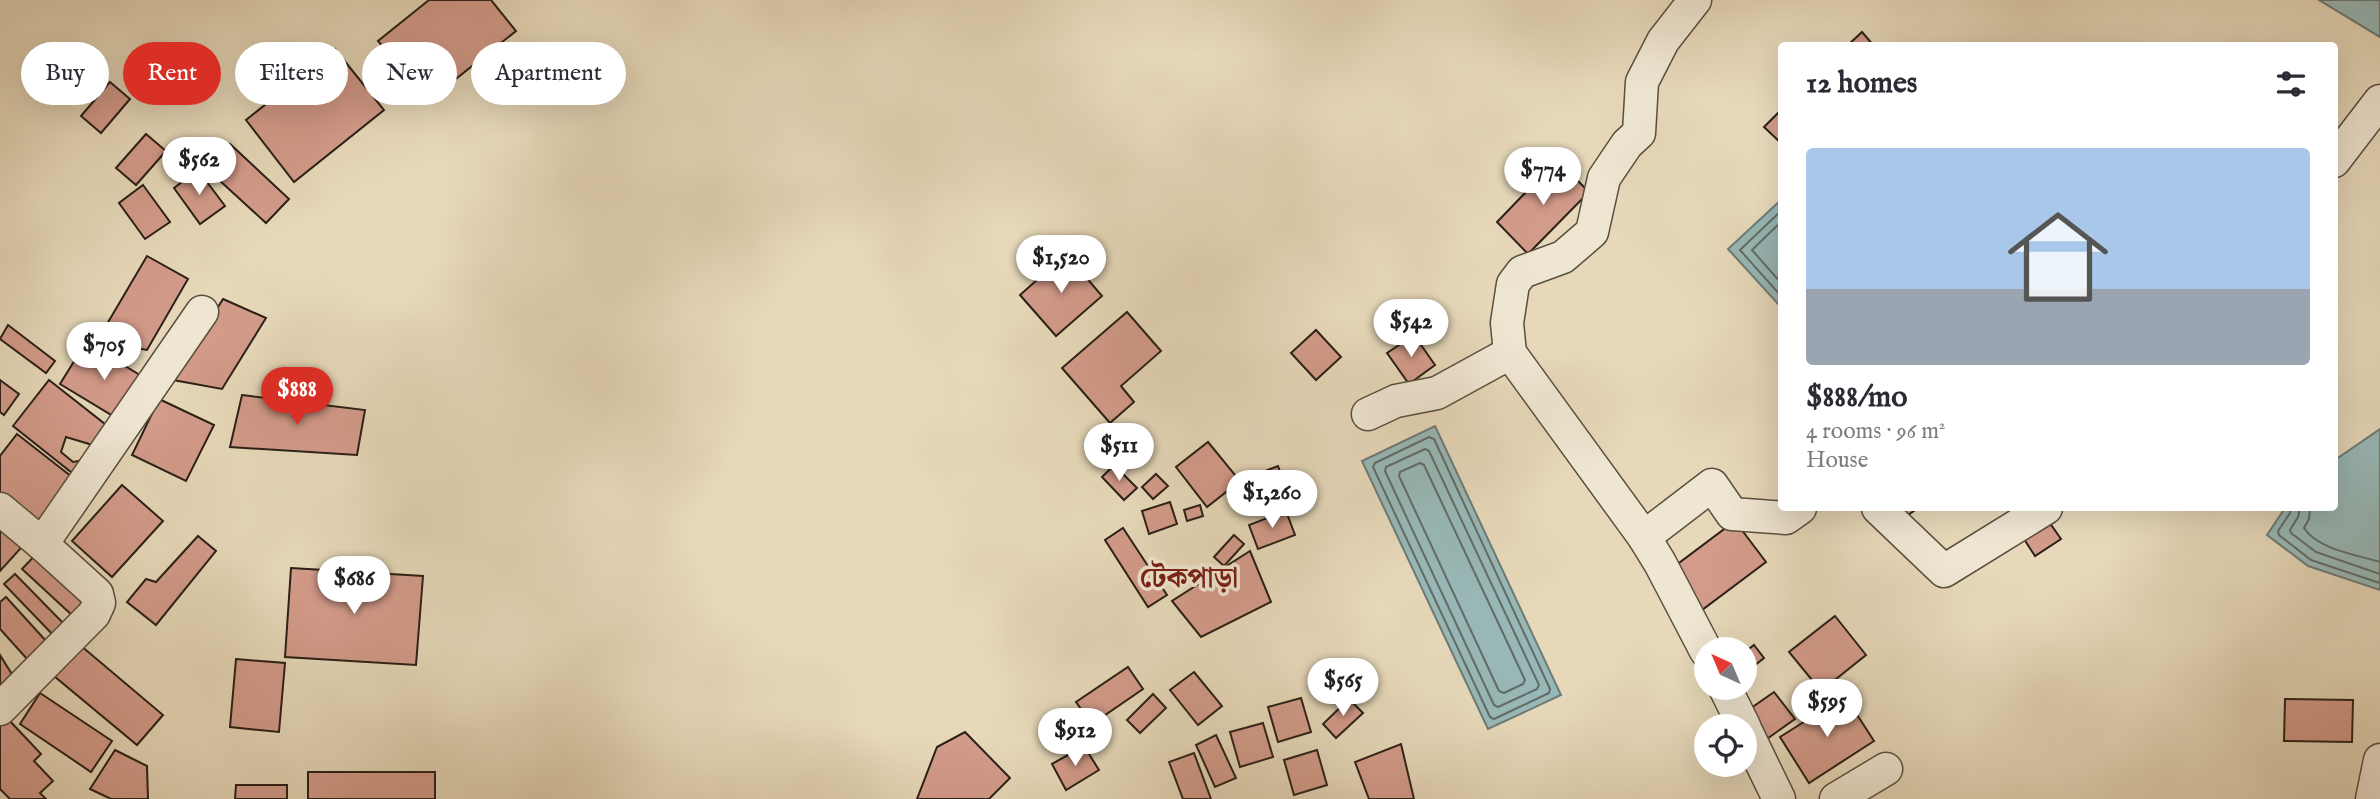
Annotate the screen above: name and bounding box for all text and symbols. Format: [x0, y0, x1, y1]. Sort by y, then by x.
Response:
chip: Buy [21, 42, 109, 105]
chip: Rent [123, 42, 221, 105]
chip: Filters [235, 42, 348, 105]
chip: New [362, 42, 457, 105]
chip: Apartment [471, 42, 626, 105]
text: 12 homes [1806, 65, 1917, 103]
icon: filters [2272, 65, 2310, 103]
pin: $562 [158, 138, 240, 197]
text: $562 [178, 145, 220, 174]
pin: $774 [1502, 148, 1584, 207]
text: $774 [1520, 155, 1566, 184]
icon: home [1995, 194, 2121, 320]
pin: $1,520 [1004, 236, 1118, 295]
text: $1,520 [1032, 243, 1090, 272]
pin: $542 [1370, 300, 1452, 359]
text: $542 [1389, 307, 1433, 336]
pin: $705 [63, 322, 145, 382]
text: $705 [82, 330, 126, 359]
pin: $888 [256, 368, 338, 427]
text: $888 [277, 375, 317, 404]
text: $888/mo [1806, 379, 1907, 417]
text: 4 rooms · 96 m² [1806, 417, 1945, 446]
pin: $511 [1078, 424, 1160, 483]
text: $511 [1100, 431, 1138, 460]
text: House [1806, 446, 1868, 475]
pin: $1,260 [1215, 470, 1329, 530]
text: $1,260 [1242, 478, 1302, 507]
pin: $686 [313, 556, 395, 616]
district label: টেকপাড়া [1140, 560, 1238, 597]
text: $686 [333, 564, 375, 593]
north arrow [1694, 637, 1757, 700]
map controls [1694, 637, 1757, 777]
pin: $565 [1302, 658, 1384, 718]
text: $565 [1323, 666, 1363, 695]
pin: $595 [1786, 680, 1868, 739]
text: $595 [1807, 687, 1847, 716]
pin: $912 [1034, 708, 1116, 768]
button: locate [1694, 714, 1757, 777]
text: $912 [1054, 716, 1096, 745]

